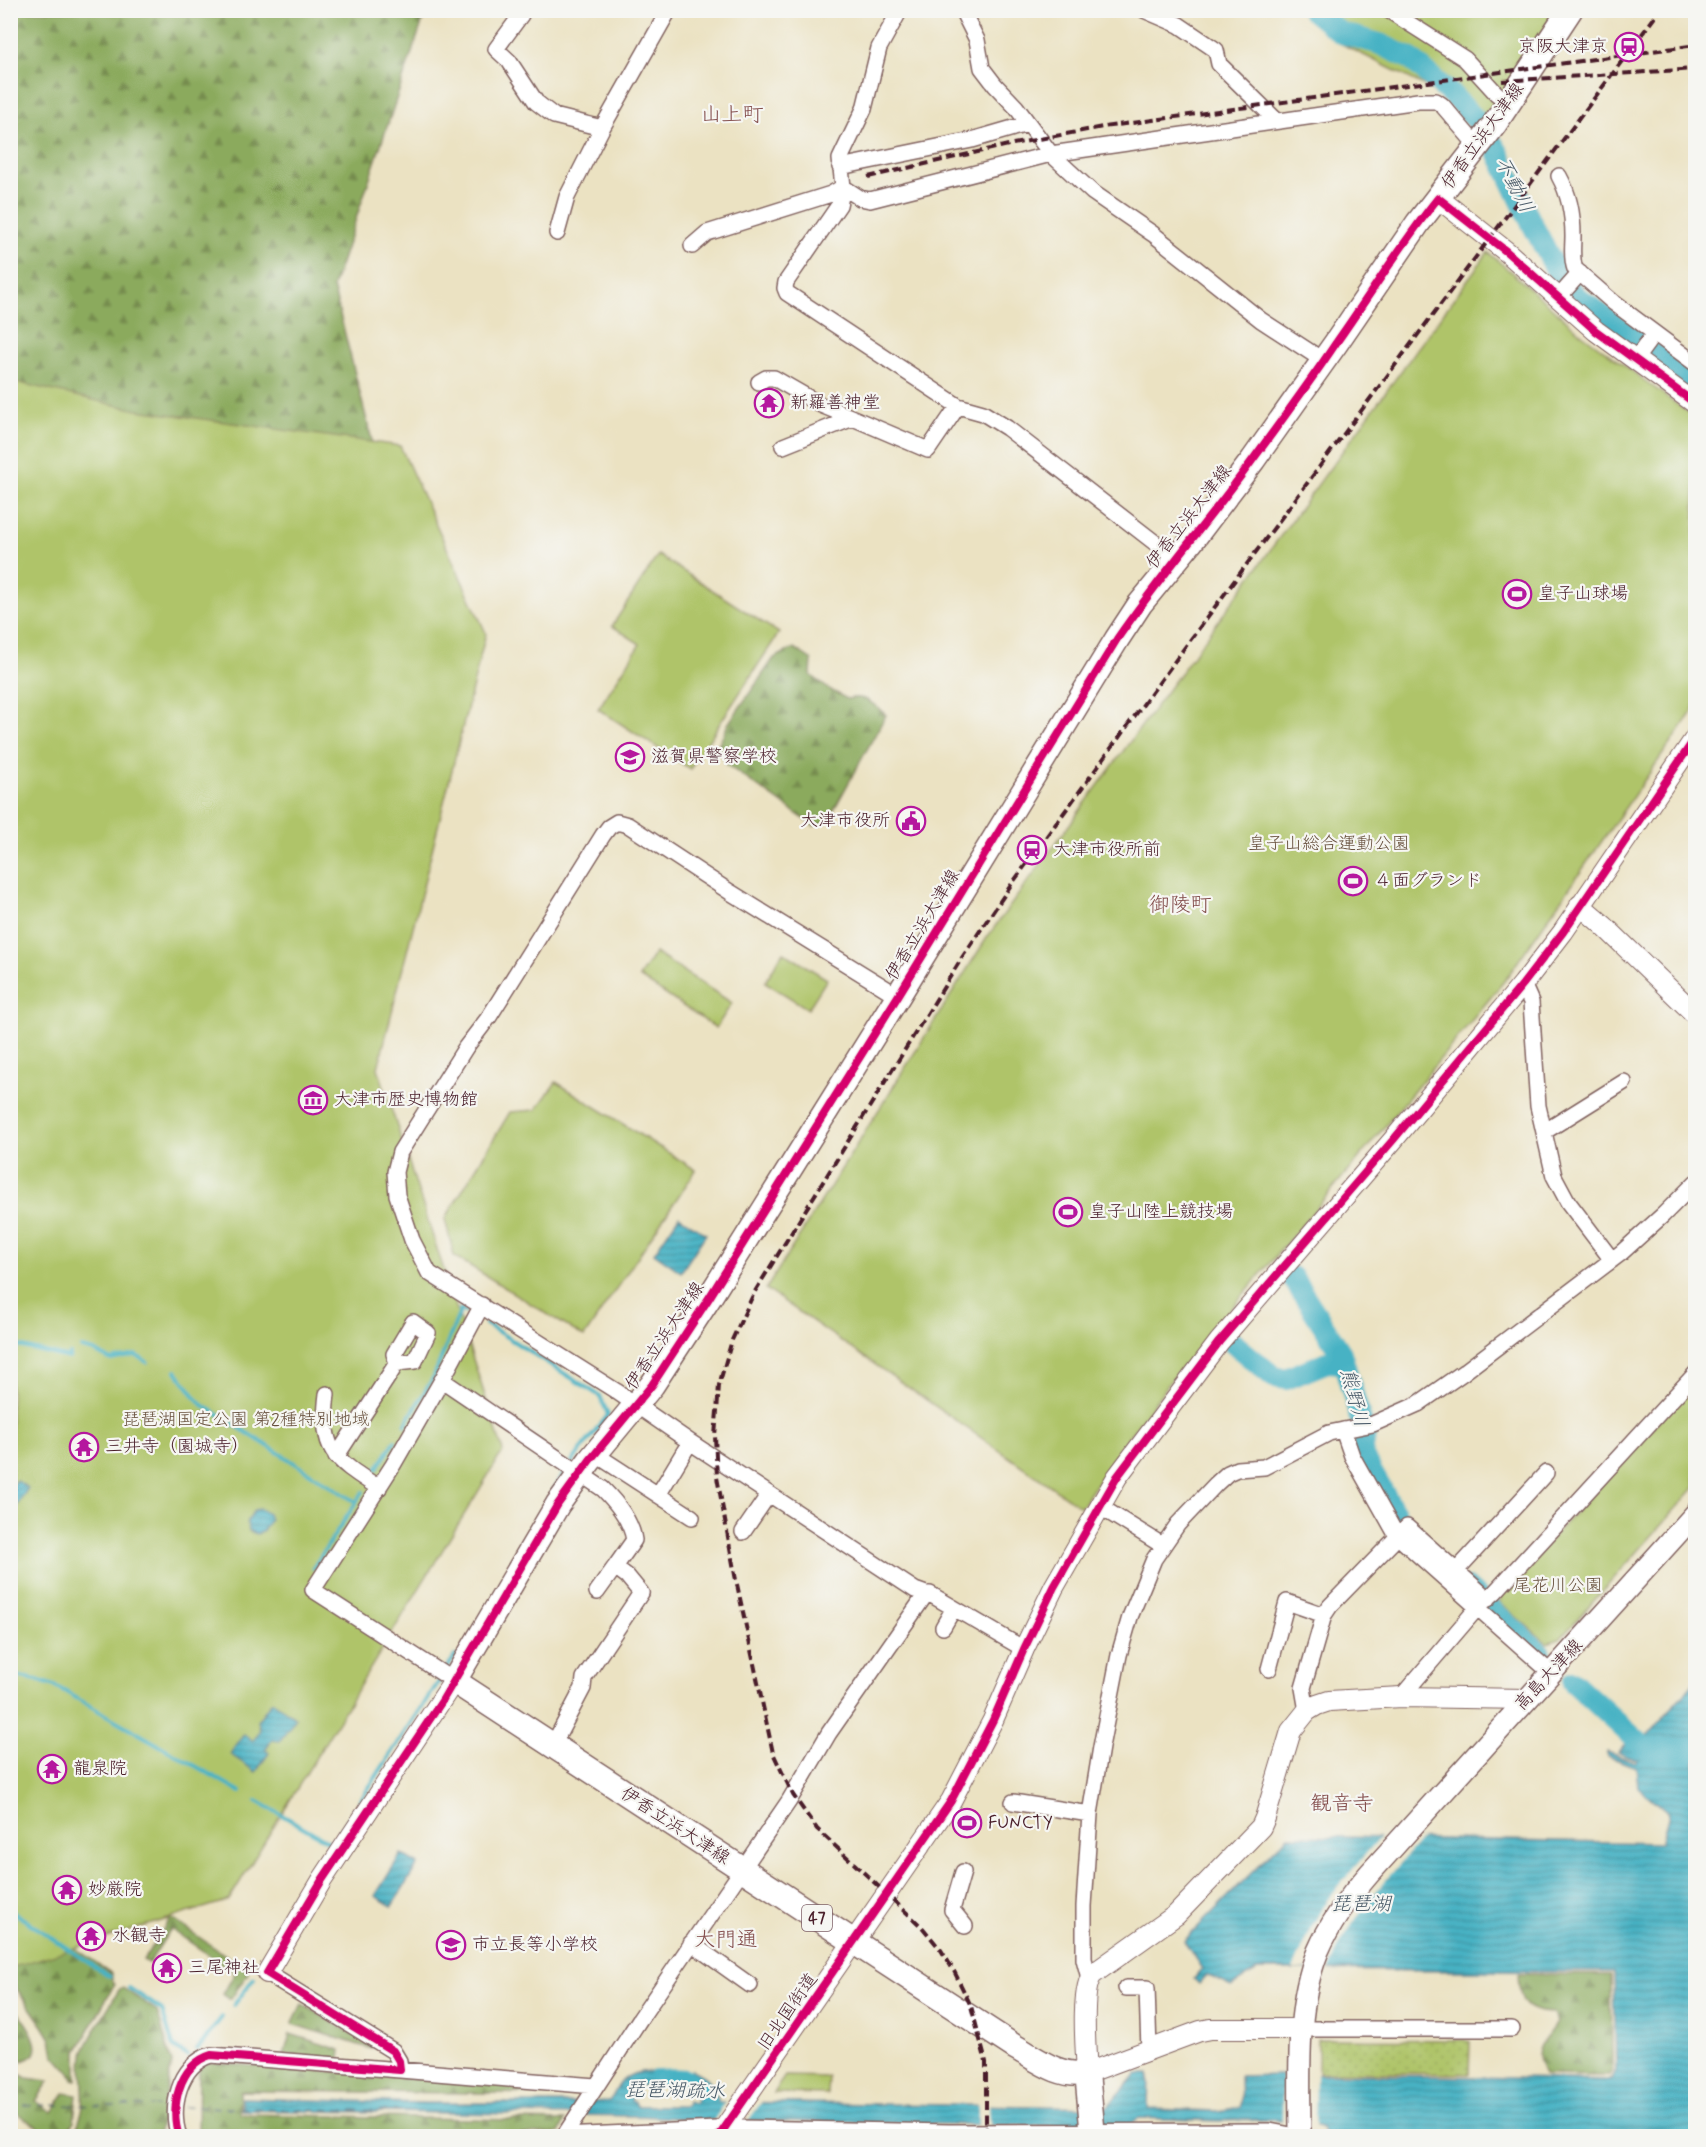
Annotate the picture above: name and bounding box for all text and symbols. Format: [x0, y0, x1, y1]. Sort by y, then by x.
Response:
station icon: 京阪大津京 [1613, 31, 1645, 63]
place label: 京阪大津京 [1518, 35, 1608, 59]
street label: 伊香立浜大津線 [1436, 78, 1530, 194]
district label: 山上町 [701, 101, 764, 129]
water label: 不動川 [1488, 152, 1540, 218]
temple icon: 新羅善神堂 [753, 387, 785, 419]
place label: 新羅善神堂 [790, 391, 880, 415]
street label: 伊香立浜大津線 [1141, 460, 1237, 574]
sports icon: 皇子山球場 [1501, 578, 1533, 610]
place label: 皇子山球場 [1538, 582, 1628, 606]
school or university icon: 滋賀県警察学校 [614, 741, 646, 773]
place label: 滋賀県警察学校 [651, 745, 777, 769]
public building icon: 大津市役所 [895, 805, 927, 837]
place label: 大津市役所 [800, 809, 890, 833]
park label: 皇子山総合運動公園 [1248, 832, 1410, 856]
station icon: 大津市役所前 [1016, 834, 1048, 866]
place label: 大津市役所前 [1053, 838, 1161, 862]
street label: 伊香立浜大津線 [880, 865, 966, 985]
sports icon: ４面グランド [1337, 865, 1369, 897]
place label: ４面グランド [1374, 869, 1482, 893]
district label: 御陵町 [1149, 891, 1212, 919]
museum icon: 大津市歴史博物館 [297, 1084, 329, 1116]
place label: 大津市歴史博物館 [334, 1088, 478, 1112]
sports icon: 皇子山陸上競技場 [1052, 1196, 1084, 1228]
place label: 皇子山陸上競技場 [1089, 1200, 1233, 1224]
street label: 伊香立浜大津線 [620, 1277, 710, 1395]
water label: 熊野川 [1333, 1366, 1375, 1430]
park label: 琵琶湖国定公園 第2種特別地域 [122, 1408, 370, 1432]
temple icon: 三井寺（園城寺） [68, 1431, 100, 1463]
place label: 三井寺（園城寺） [105, 1435, 249, 1459]
park label: 尾花川公園 [1513, 1574, 1603, 1598]
street label: 高島大津線 [1510, 1634, 1588, 1716]
temple icon: 龍泉院 [36, 1753, 68, 1785]
place label: 龍泉院 [73, 1757, 127, 1781]
street label: 伊香立浜大津線 [616, 1782, 734, 1870]
district label: 観音寺 [1311, 1790, 1374, 1818]
sports icon: FUNCTY [951, 1807, 983, 1839]
place label: FUNCTY [988, 1811, 1053, 1835]
temple icon: 妙厳院 [51, 1874, 83, 1906]
place label: 妙厳院 [88, 1878, 142, 1902]
water label: 琵琶湖 [1331, 1891, 1393, 1918]
road number: 47 [802, 1905, 832, 1931]
temple icon: 水観寺 [75, 1920, 107, 1952]
place label: 水観寺 [112, 1924, 166, 1948]
district label: 大門通 [695, 1926, 758, 1954]
school or university icon: 市立長等小学校 [435, 1929, 467, 1961]
place label: 市立長等小学校 [472, 1933, 598, 1957]
temple icon: 三尾神社 [151, 1952, 183, 1984]
place label: 三尾神社 [188, 1956, 260, 1980]
street label: 旧北国街道 [752, 1968, 824, 2056]
water label: 琵琶湖疏水 [625, 2077, 725, 2105]

